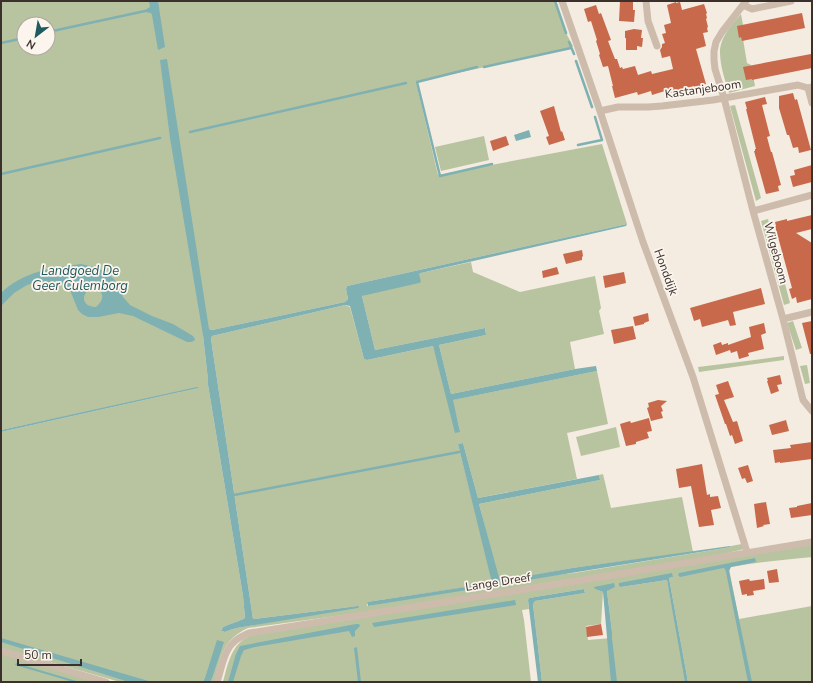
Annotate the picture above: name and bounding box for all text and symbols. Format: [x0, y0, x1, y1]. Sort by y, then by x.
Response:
north arrow [16, 16, 56, 56]
text: N [24, 36, 38, 53]
street label: Kastanjeboom [664, 76, 742, 102]
street label: Wilgeboom [760, 220, 792, 286]
street label: Honddijk [650, 247, 682, 298]
water label: Landgoed De Geer Culemborg [32, 262, 128, 295]
street label: Lange Dreef [464, 569, 533, 595]
scale bar [18, 641, 81, 667]
text: 50 m [24, 647, 52, 663]

